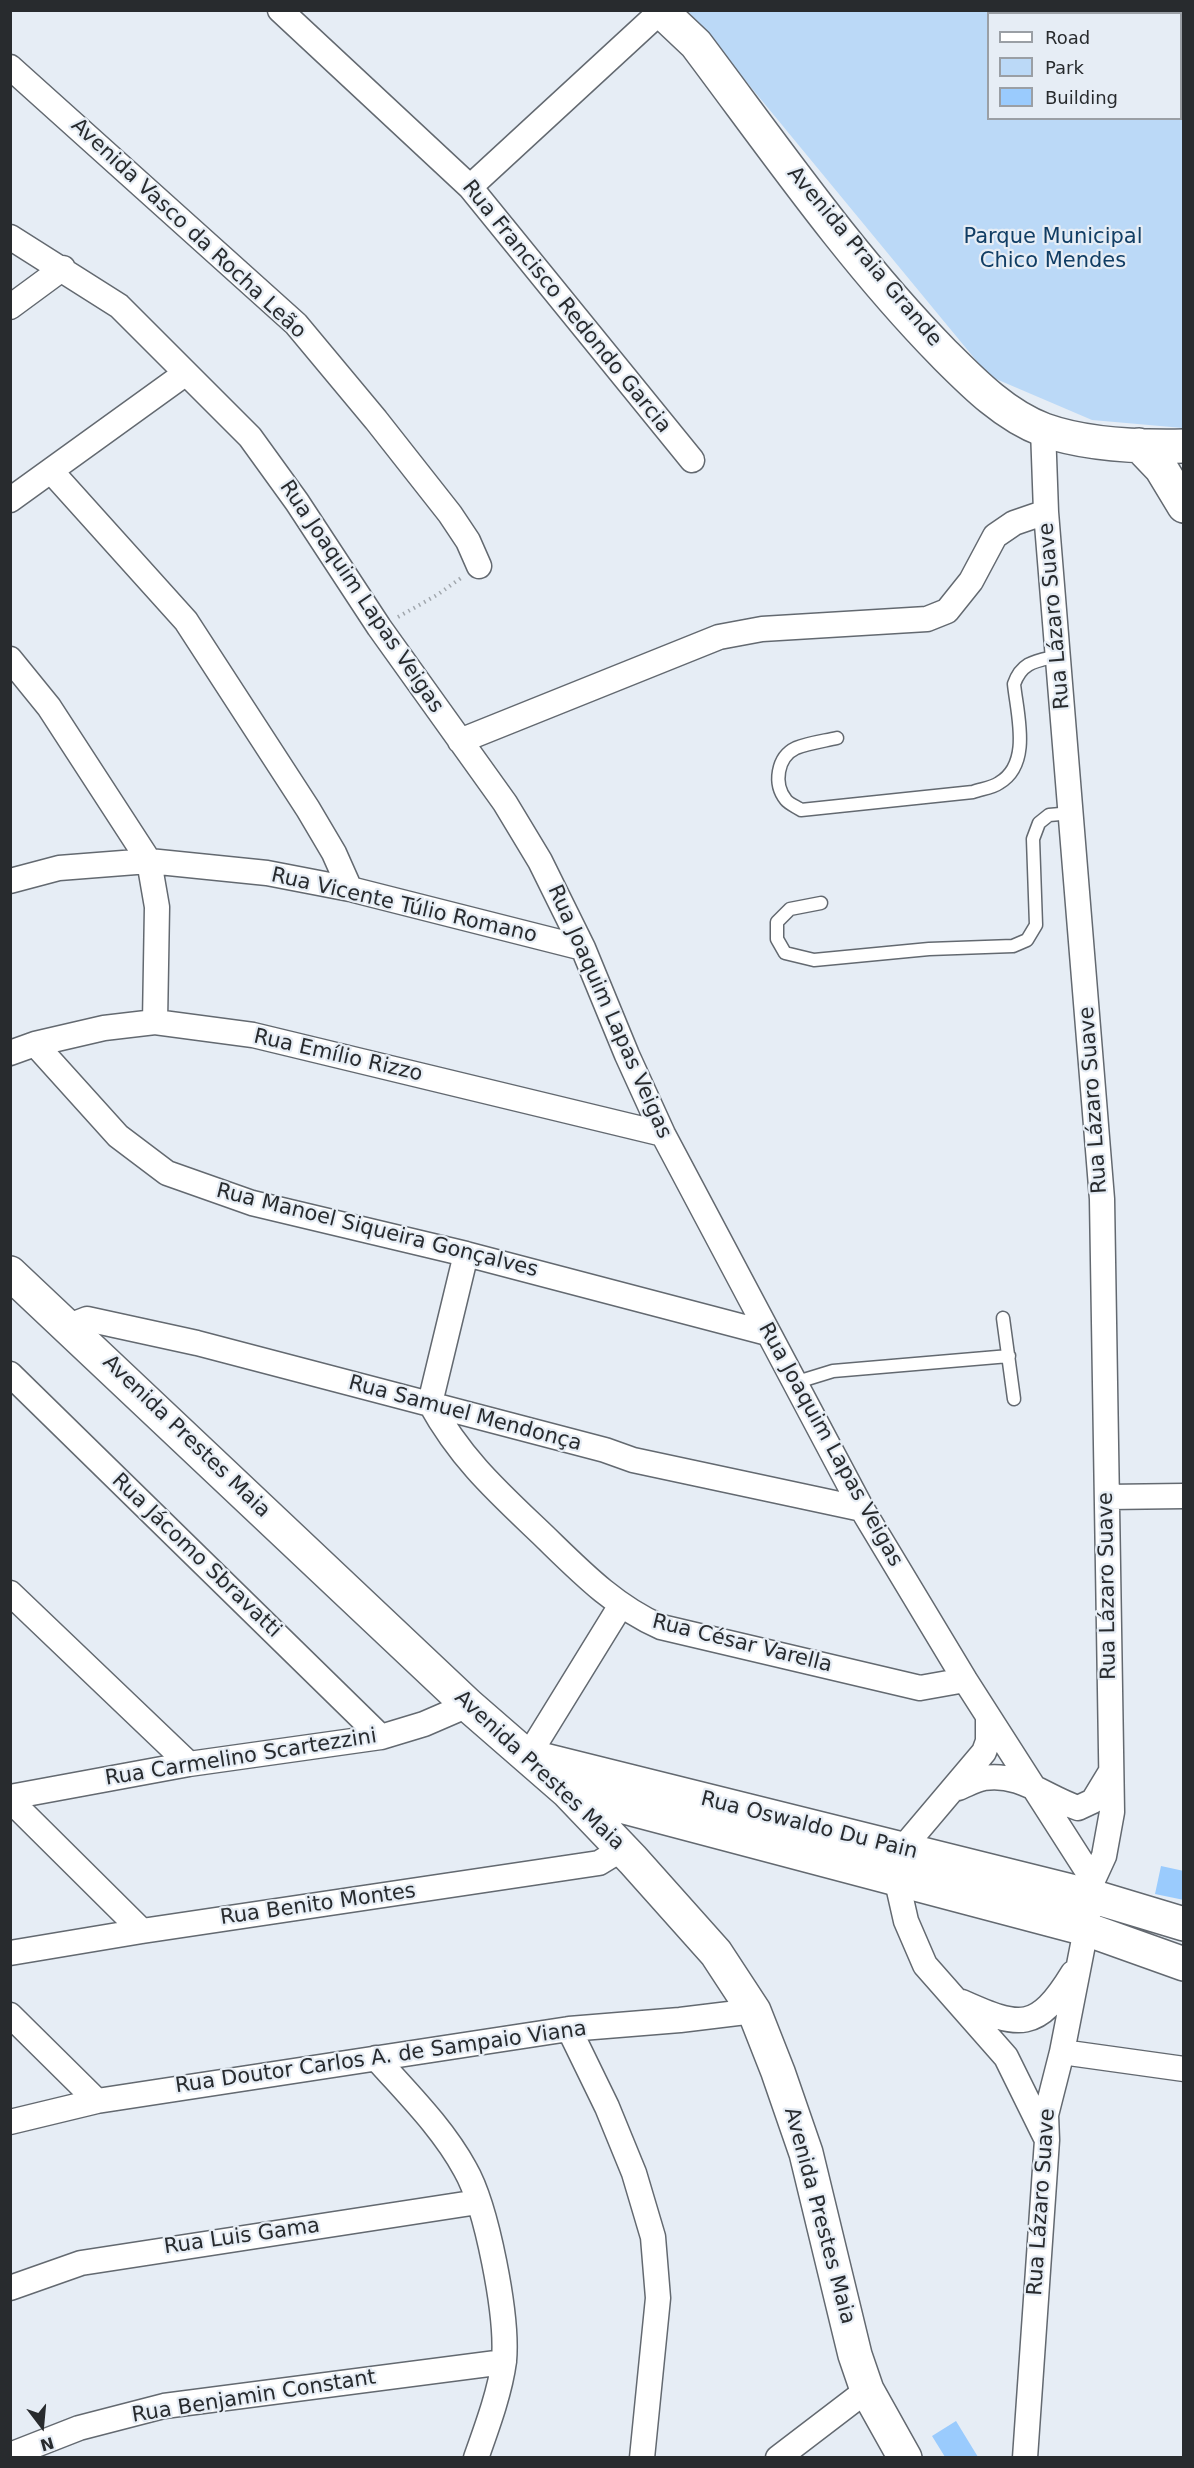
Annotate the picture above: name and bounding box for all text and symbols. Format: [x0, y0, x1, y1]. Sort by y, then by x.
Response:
legend [987, 12, 1182, 120]
text: Road [1045, 27, 1090, 48]
text: Park [1045, 57, 1084, 78]
text: Building [1045, 87, 1118, 108]
street label: Avenida Vasco da Rocha Leão [65, 113, 311, 345]
street label: Avenida Praia Grande [781, 162, 947, 352]
street label: Rua Francisco Redondo Garcia [456, 176, 676, 438]
park label: Parque Municipal Chico Mendes [963, 225, 1143, 275]
street label: Rua Joaquim Lapas Veigas [274, 476, 448, 718]
street label: Rua Lázaro Suave [1034, 522, 1076, 710]
street label: Rua Vicente Túlio Romano [269, 863, 539, 949]
street label: Rua Joaquim Lapas Veigas [542, 881, 676, 1143]
street label: Rua Lázaro Suave [1075, 1006, 1113, 1194]
street label: Rua Emílio Rizzo [251, 1024, 425, 1088]
street label: Rua Manoel Siqueira Gonçalves [213, 1179, 541, 1283]
street label: Rua Joaquim Lapas Veigas [752, 1319, 908, 1571]
street label: Avenida Prestes Maia [97, 1350, 275, 1524]
street label: Rua Samuel Mendonça [346, 1371, 584, 1457]
street label: Rua Jácomo Sbravatti [106, 1469, 286, 1643]
street label: Rua Lázaro Suave [1094, 1492, 1122, 1680]
street label: Rua César Varella [649, 1609, 835, 1679]
street label: Avenida Prestes Maia [449, 1686, 629, 1856]
street label: Rua Carmelino Scartezzini [103, 1724, 379, 1792]
street label: Rua Oswaldo Du Pain [698, 1787, 920, 1865]
street label: Rua Benito Montes [219, 1879, 417, 1931]
street label: Rua Doutor Carlos A. de Sampaio Viana [174, 2017, 588, 2099]
street label: Avenida Prestes Maia [778, 2105, 860, 2327]
street label: Rua Lázaro Suave [1023, 2108, 1061, 2296]
street label: Rua Luis Gama [162, 2214, 322, 2260]
street label: Rua Benjamin Constant [130, 2365, 378, 2429]
north arrow [12, 2396, 72, 2456]
text: N [38, 2433, 56, 2455]

